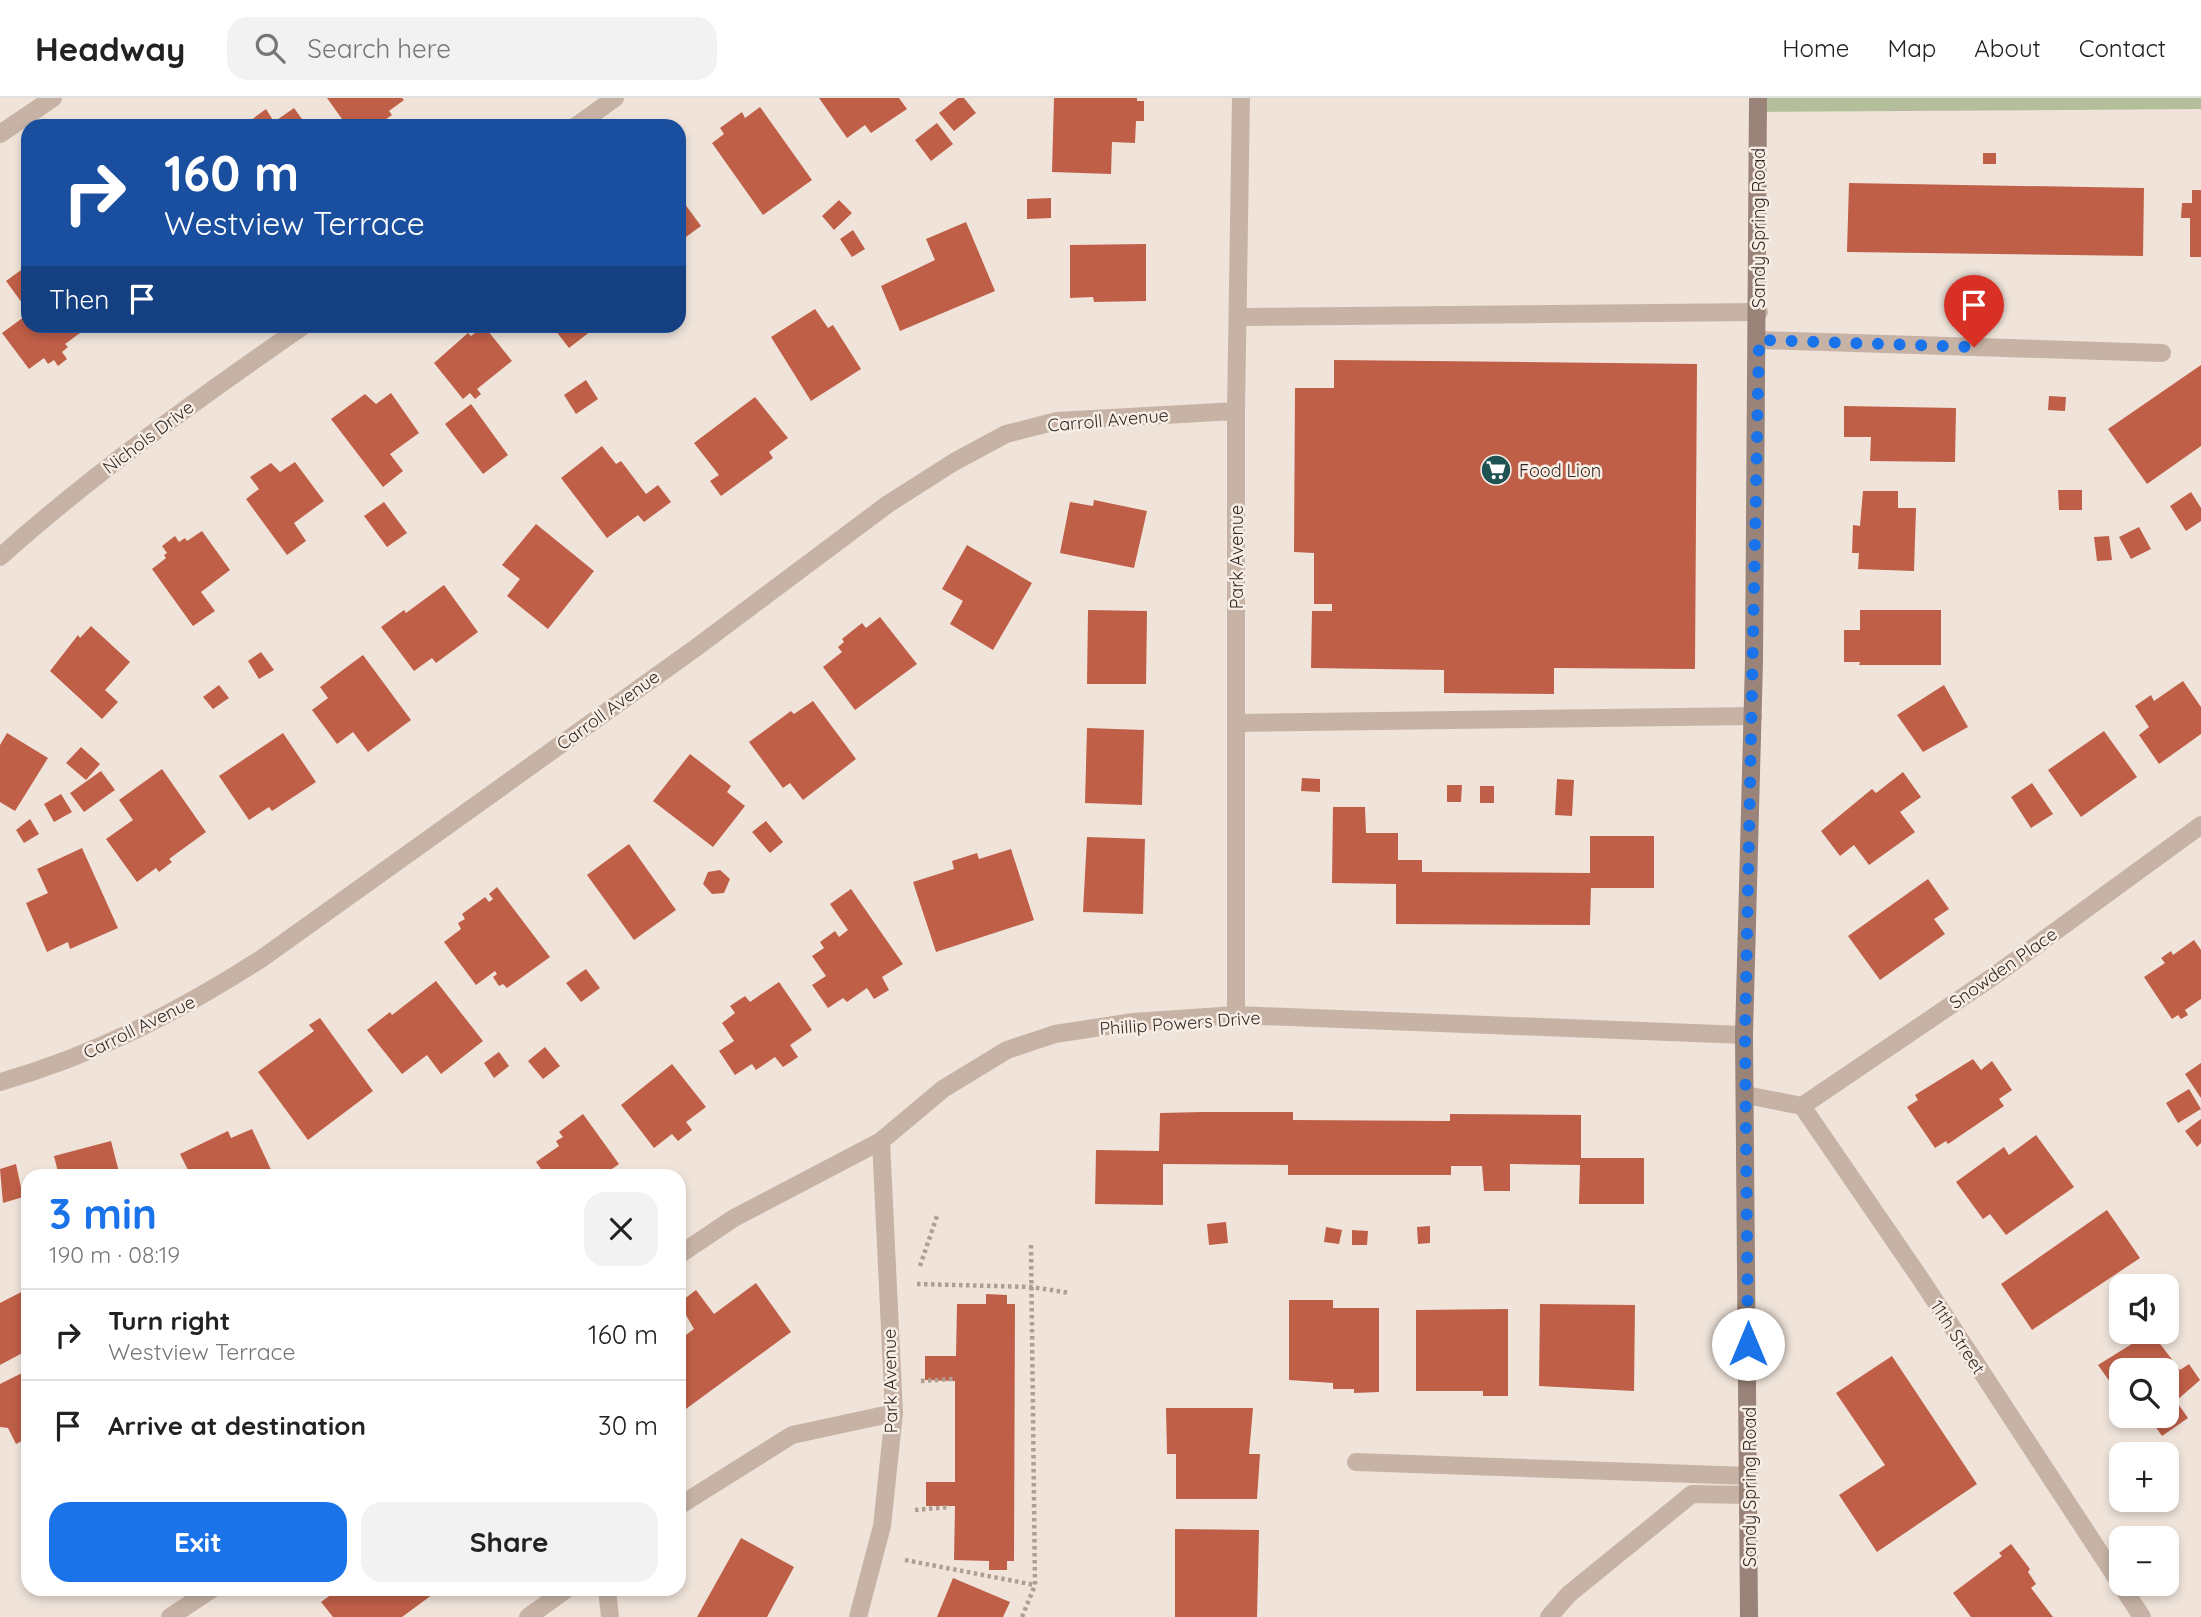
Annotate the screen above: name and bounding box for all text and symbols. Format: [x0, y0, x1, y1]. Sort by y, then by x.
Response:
search box [227, 17, 717, 80]
text: Headway [35, 28, 185, 69]
icon: search [251, 29, 289, 67]
text: Search here [307, 32, 451, 65]
text: Home [1782, 33, 1849, 63]
text: Map [1887, 33, 1936, 63]
text: About [1974, 33, 2041, 63]
text: Contact [2079, 33, 2166, 63]
text: 160 m [164, 142, 299, 203]
icon: right [49, 147, 140, 238]
street label: Sandy Spring Road [1747, 148, 1770, 308]
text: Westview Terrace [164, 203, 425, 243]
pin [1944, 275, 2004, 347]
icon: arrive [123, 280, 161, 318]
text: Then [49, 283, 109, 316]
icon: arrive [1955, 286, 1993, 324]
street label: Nichols Drive [98, 395, 198, 479]
street label: Carroll Avenue [1046, 403, 1170, 437]
supermarket icon: Food Lion [1479, 453, 1513, 487]
place label: Food Lion [1519, 459, 1601, 482]
street label: Park Avenue [1225, 505, 1248, 609]
street label: Carroll Avenue [552, 665, 664, 755]
street label: Snowden Place [1945, 922, 2061, 1014]
street label: Carroll Avenue [79, 990, 199, 1064]
street label: Phillip Powers Drive [1099, 1006, 1261, 1040]
text: 3 min [49, 1187, 157, 1240]
button: close [584, 1192, 658, 1266]
text: 190 m · 08:19 [49, 1240, 180, 1269]
map controls [2109, 1274, 2179, 1596]
button: sound [2109, 1274, 2179, 1344]
street label: 11th Street [1926, 1296, 1990, 1378]
text: Turn right [108, 1304, 230, 1337]
position arrow [1711, 1307, 1785, 1381]
icon: right [49, 1316, 87, 1354]
text: 160 m [588, 1318, 658, 1351]
street label: Park Avenue [878, 1329, 902, 1433]
text: Westview Terrace [108, 1337, 296, 1366]
button: search [2109, 1358, 2179, 1428]
icon: arrive [49, 1407, 87, 1445]
street label: Sandy Spring Road [1738, 1407, 1761, 1567]
text: Arrive at destination [108, 1409, 366, 1442]
text: 30 m [598, 1409, 658, 1442]
button: + [2109, 1442, 2179, 1512]
button: Exit [49, 1502, 347, 1582]
button: Share [361, 1502, 658, 1582]
button: − [2109, 1526, 2179, 1596]

